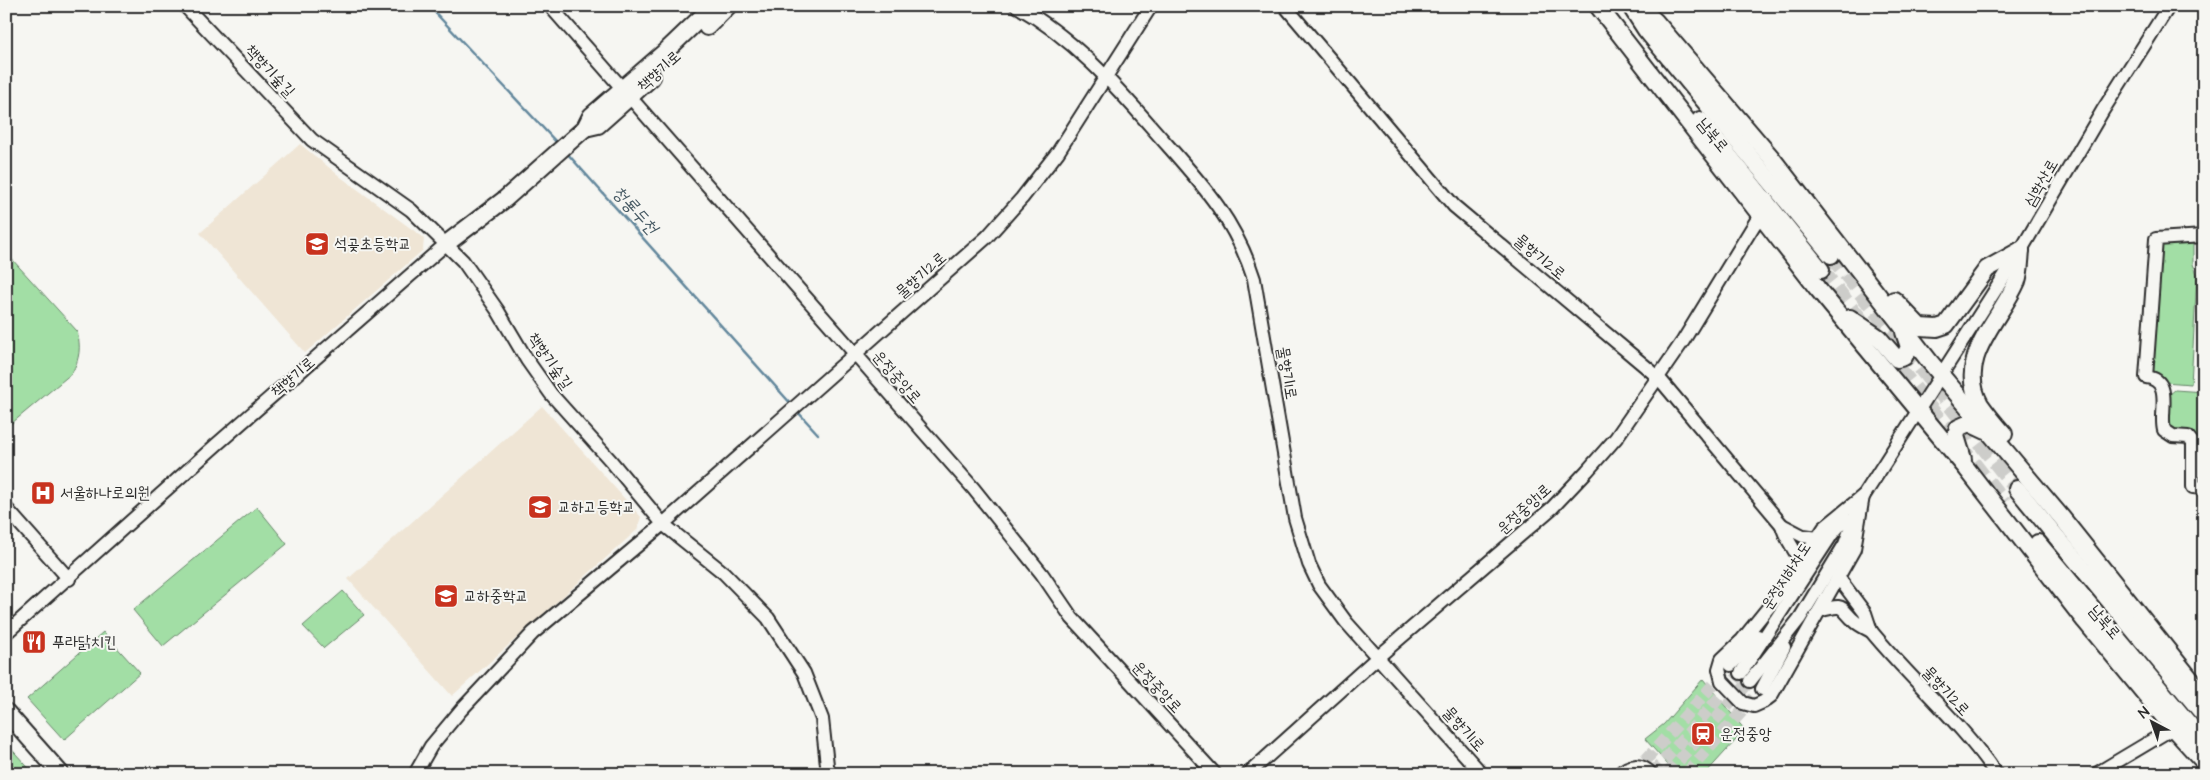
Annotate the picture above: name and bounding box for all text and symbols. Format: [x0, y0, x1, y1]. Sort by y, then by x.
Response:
street label: 책향기숲길 [240, 40, 300, 102]
street label: 책향기로 [633, 46, 685, 96]
street label: 남북로 [1692, 113, 1734, 157]
street label: 심학산로 [2019, 155, 2063, 211]
water label: 청룡두천 [606, 180, 665, 241]
street label: 물향기2로 [1510, 229, 1570, 285]
school or university icon: 석곶초등학교 [304, 231, 330, 257]
place label: 석곶초등학교 [334, 233, 411, 255]
street label: 물향기2로 [891, 247, 951, 303]
street label: 책향기숲길 [523, 328, 578, 394]
street label: 운정중앙로 [868, 345, 926, 409]
street label: 물향기1로 [1272, 345, 1302, 401]
street label: 책향기로 [266, 352, 320, 402]
street label: 운정중앙1로 [1492, 479, 1556, 539]
hospital icon: 서울하나로의원 [30, 480, 56, 506]
place label: 서울하나로의원 [60, 482, 150, 504]
school or university icon: 교하고등학교 [527, 494, 553, 520]
place label: 교하고등학교 [558, 496, 635, 518]
street label: 운정지하차도 [1756, 538, 1816, 614]
school or university icon: 교하중학교 [433, 583, 459, 609]
place label: 교하중학교 [464, 585, 528, 607]
street label: 남북로 [2084, 600, 2126, 644]
restaurant icon: 푸라닭치킨 [21, 629, 47, 655]
place label: 푸라닭치킨 [52, 631, 116, 653]
street label: 운정중앙로 [1127, 656, 1187, 718]
street label: 물향기2로 [1917, 661, 1975, 721]
north arrow [2128, 698, 2178, 748]
street label: 물향기1로 [1438, 702, 1490, 756]
text: N [2134, 702, 2154, 723]
station icon: 운정중앙 [1690, 721, 1716, 747]
place label: 운정중앙 [1720, 723, 1772, 745]

